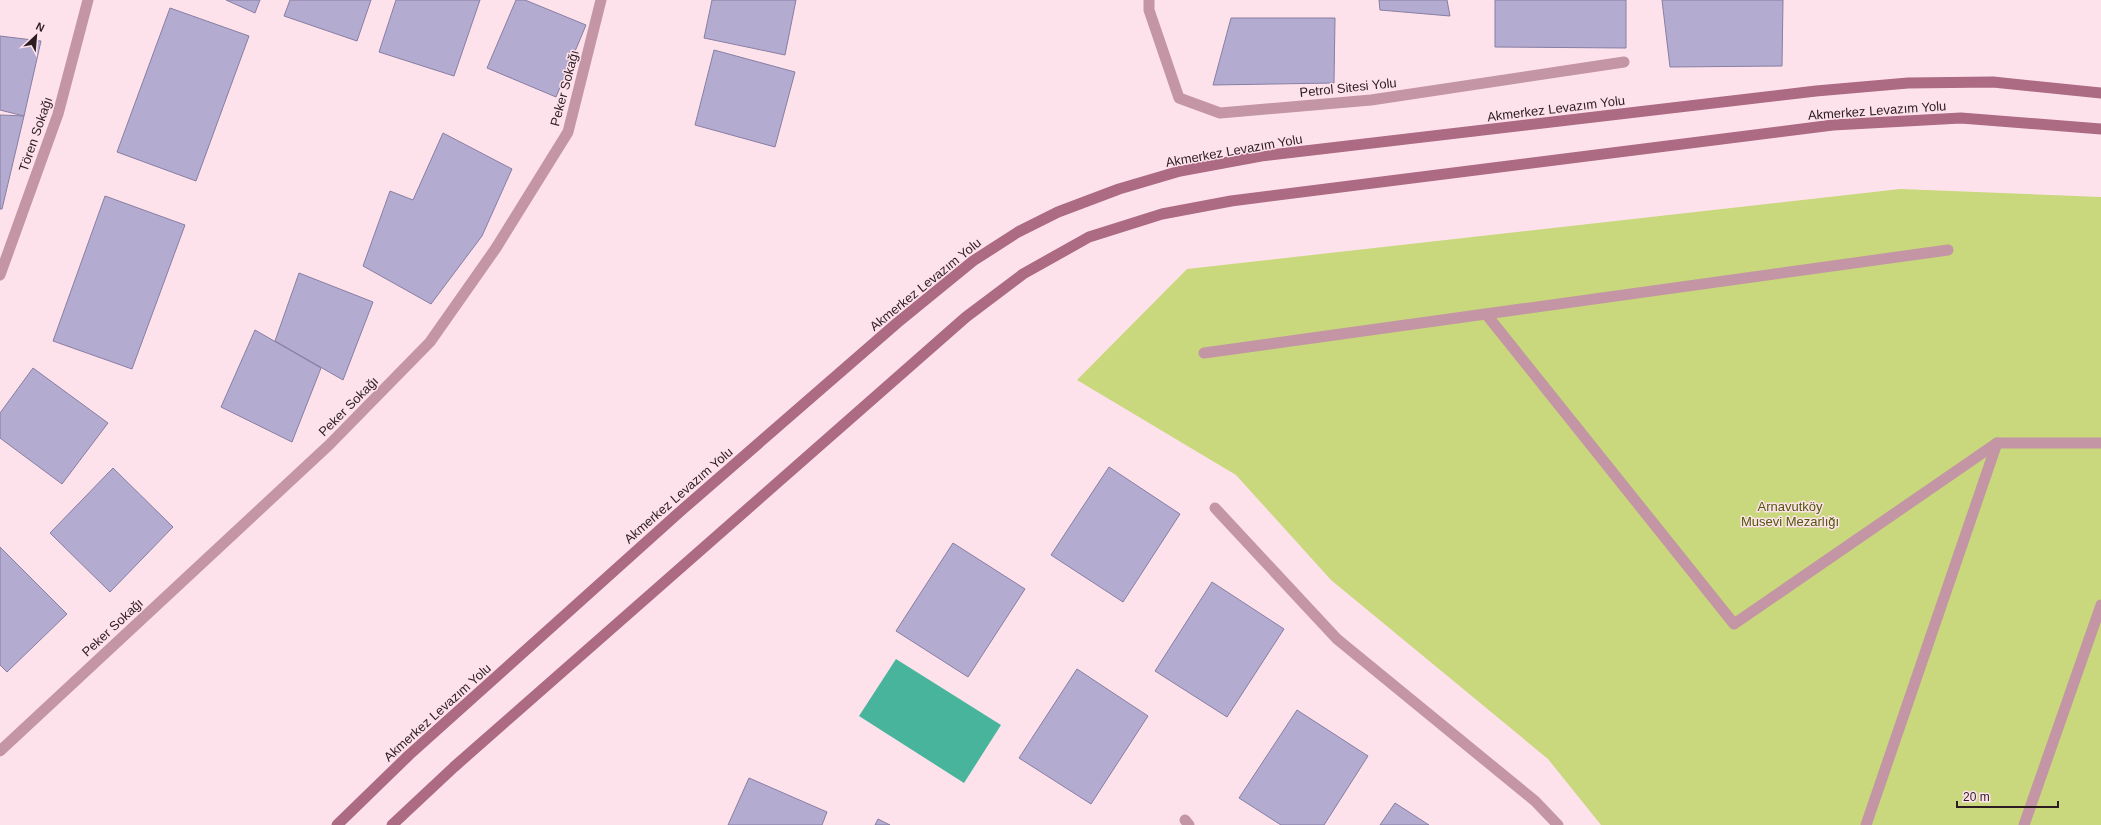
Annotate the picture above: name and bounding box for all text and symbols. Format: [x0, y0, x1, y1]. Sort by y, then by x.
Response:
north arrow [16, 16, 56, 56]
text: N [34, 20, 47, 34]
street label: Peker Sokağı [547, 48, 582, 128]
street label: Petrol Sitesi Yolu [1299, 75, 1397, 100]
street label: Akmerkez Levazım Yolu [1486, 93, 1626, 124]
street label: Tören Sokağı [16, 95, 55, 174]
street label: Akmerkez Levazım Yolu [1807, 98, 1947, 123]
street label: Akmerkez Levazım Yolu [1164, 131, 1304, 170]
street label: Akmerkez Levazım Yolu [867, 235, 984, 334]
street label: Peker Sokağı [315, 373, 381, 439]
street label: Akmerkez Levazım Yolu [621, 444, 736, 547]
park label: Arnavutköy Musevi Mezarlığı [1741, 499, 1839, 529]
street label: Peker Sokağı [79, 595, 146, 659]
street label: Akmerkez Levazım Yolu [381, 660, 494, 764]
scale bar [1957, 783, 2058, 809]
text: 20 m [1963, 790, 1990, 804]

